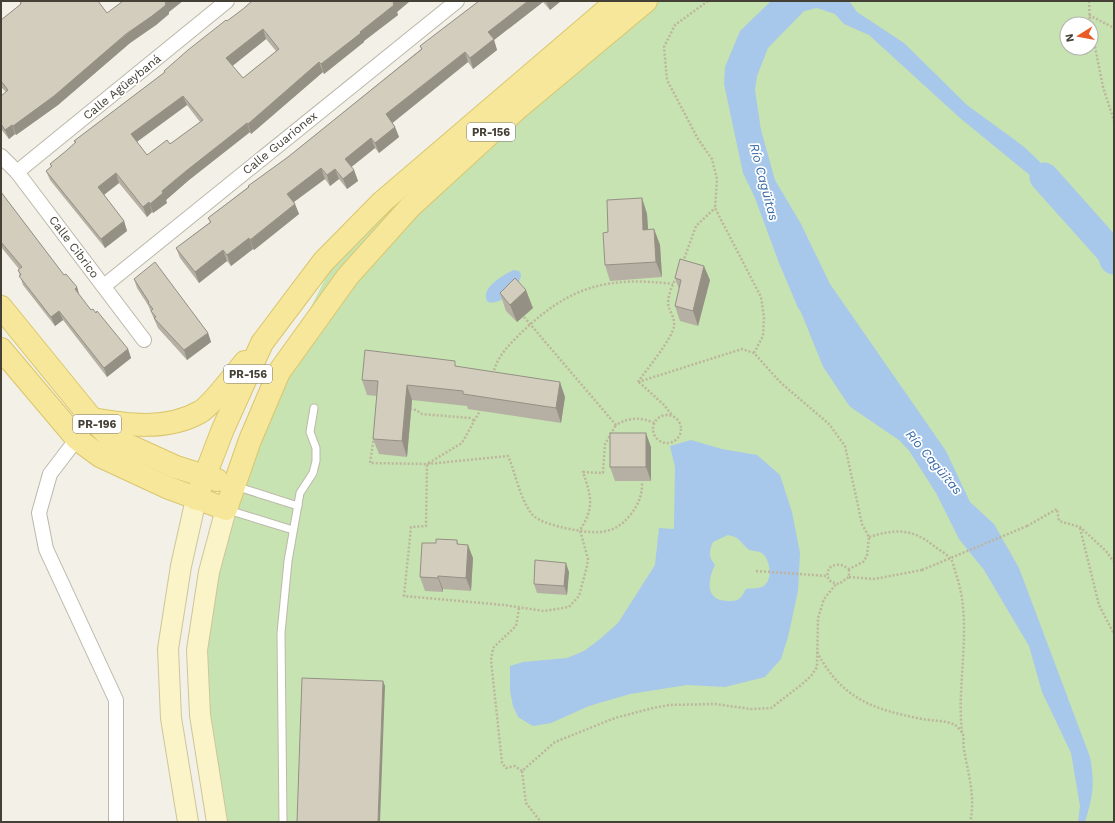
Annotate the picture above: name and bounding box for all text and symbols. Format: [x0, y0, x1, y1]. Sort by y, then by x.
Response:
north arrow [1059, 16, 1099, 56]
text: N [1063, 33, 1077, 43]
street label: Calle Agüeybaná [80, 51, 164, 123]
street label: Calle Guarionex [240, 109, 320, 177]
road number: PR-156 [467, 123, 515, 141]
water label: Río Cagüitas [746, 142, 782, 223]
street label: Calle Cibrico [46, 213, 102, 281]
road number: PR-156 [224, 365, 272, 383]
road number: PR-196 [73, 415, 121, 433]
water label: Río Cagüitas [903, 427, 965, 497]

